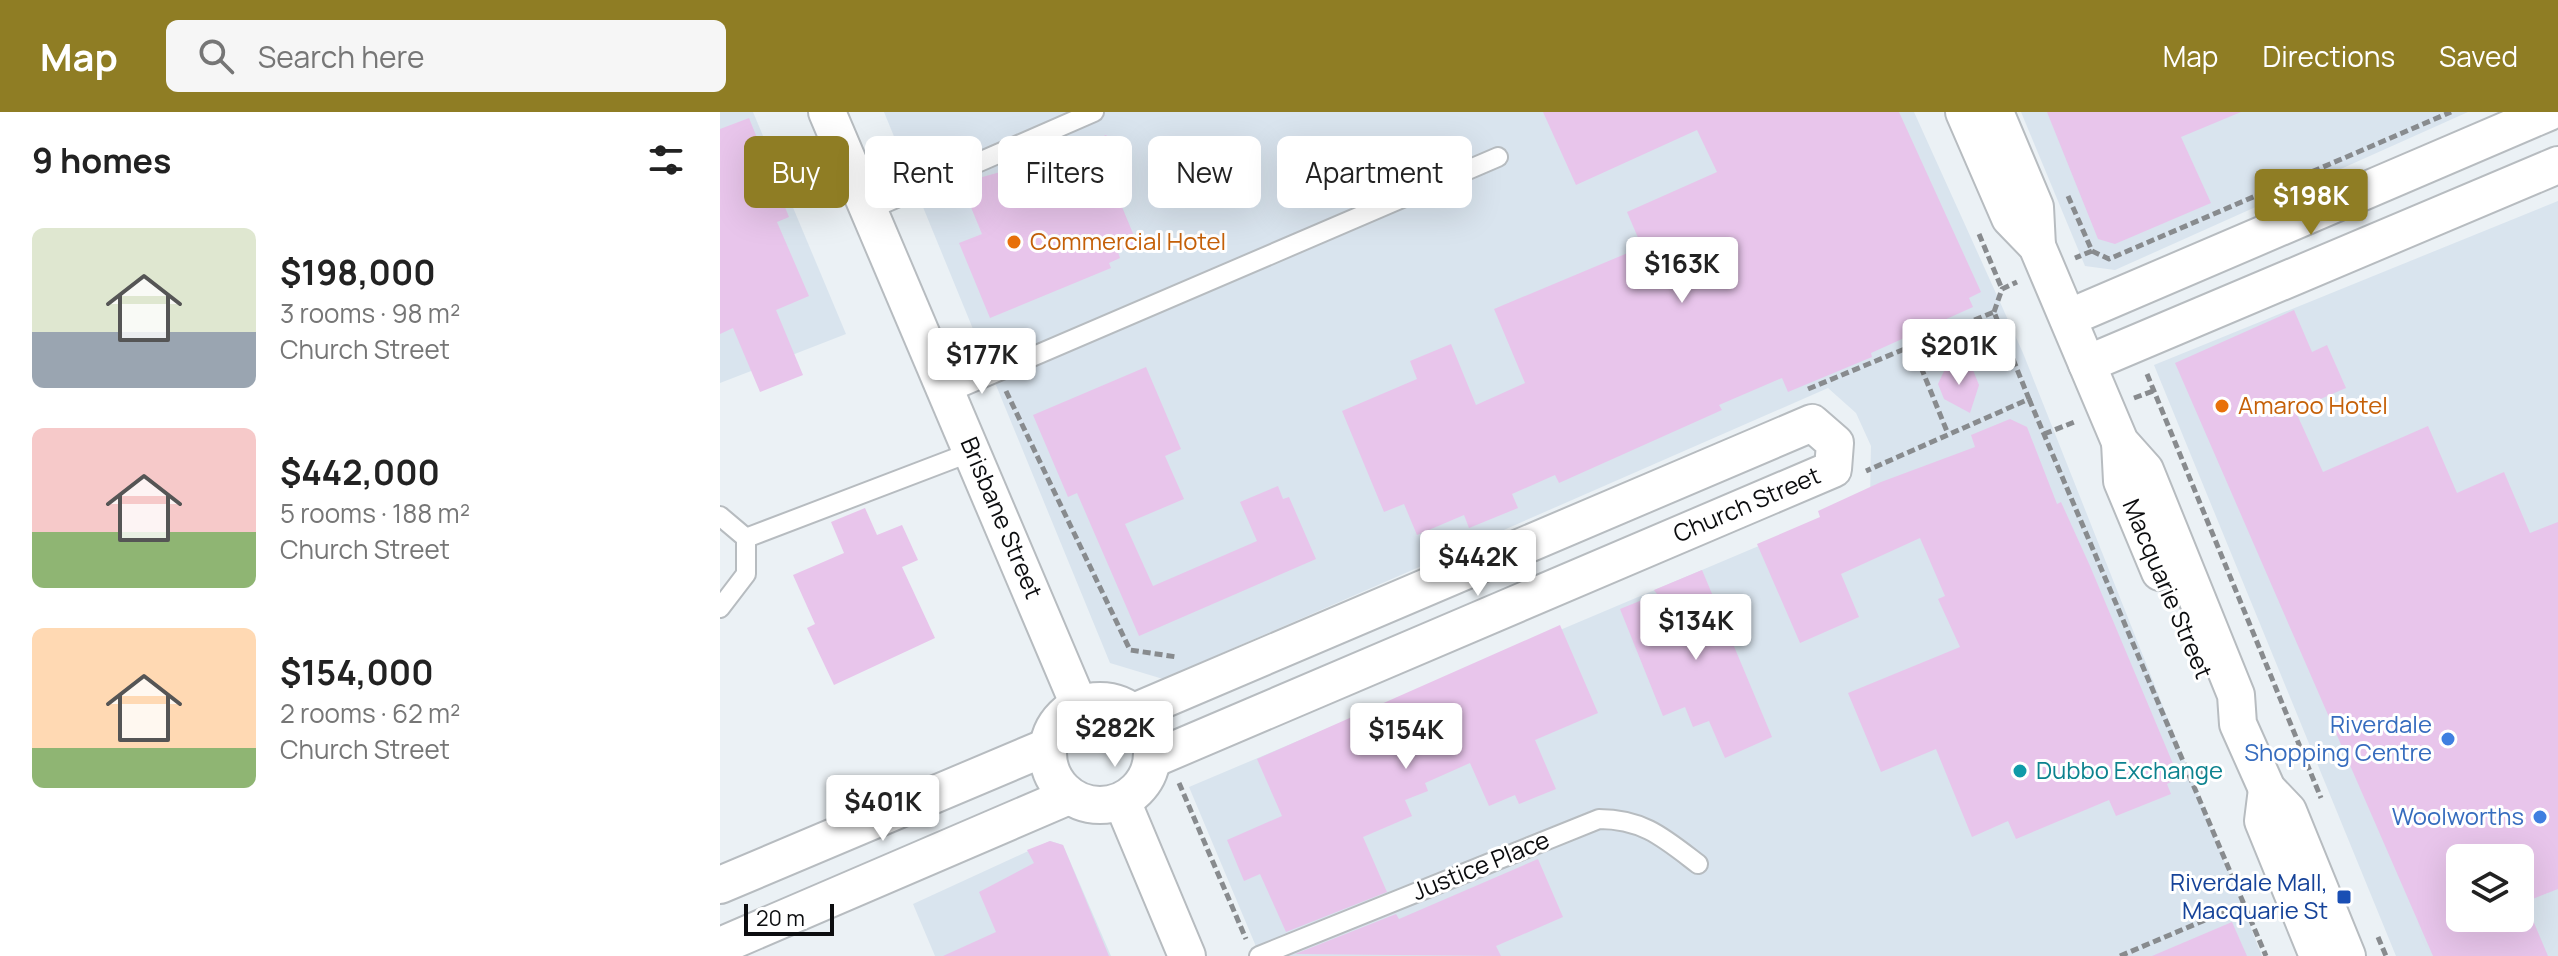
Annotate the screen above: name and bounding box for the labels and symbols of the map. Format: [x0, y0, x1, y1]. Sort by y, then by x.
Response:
pin: $198K [2255, 169, 2367, 237]
place label: Commercial Hotel [1030, 224, 1226, 257]
marker: Commercial Hotel [1005, 233, 1023, 251]
pin: $163K [1626, 237, 1738, 305]
pin: $201K [1903, 319, 2015, 387]
pin: $177K [926, 328, 1038, 396]
place label: Amaroo Hotel [2238, 388, 2388, 421]
marker: Amaroo Hotel [2213, 397, 2231, 415]
street label: Brisbane Street [953, 432, 1051, 603]
street label: Church Street [1668, 458, 1825, 549]
street label: Macquarie Street [2116, 494, 2221, 683]
pin: $442K [1422, 530, 1534, 598]
pin: $134K [1640, 594, 1752, 662]
pin: $282K [1059, 701, 1171, 769]
pin: $154K [1350, 703, 1462, 771]
place label: Riverdale Shopping Centre [2244, 707, 2432, 768]
marker: Riverdale Shopping Centre [2439, 730, 2457, 748]
place label: Dubbo Exchange [2036, 753, 2223, 786]
marker: Dubbo Exchange [2011, 762, 2029, 780]
pin: $401K [827, 775, 939, 843]
place label: Woolworths [2392, 799, 2524, 832]
marker: Woolworths [2531, 808, 2549, 826]
street label: Justice Place [1407, 822, 1554, 907]
place label: Riverdale Mall, Macquarie St [2170, 865, 2328, 926]
marker: Riverdale Mall, Macquarie St [2335, 888, 2353, 906]
scale bar [744, 900, 834, 936]

